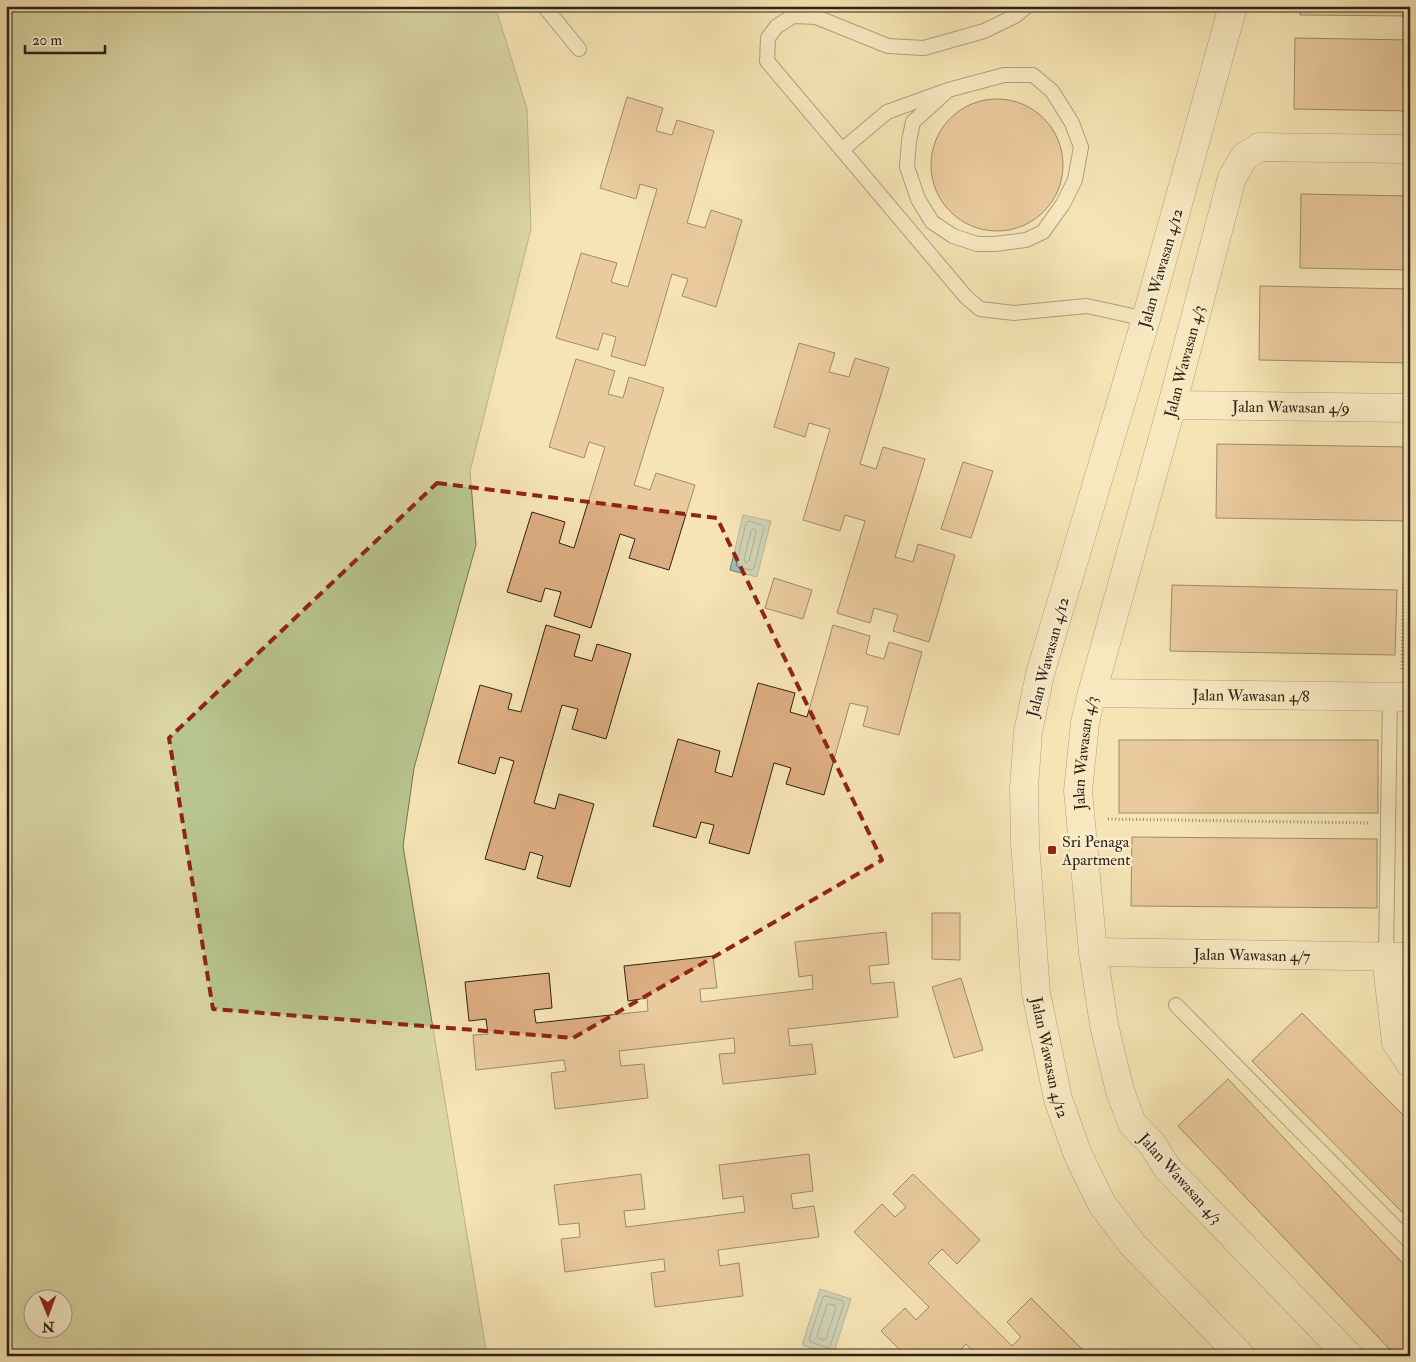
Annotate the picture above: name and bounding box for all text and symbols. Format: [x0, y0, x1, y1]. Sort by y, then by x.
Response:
scale bar [25, 22, 105, 54]
text: 20 m [32, 31, 62, 50]
street label: Jalan Wawasan 4/12 [1134, 206, 1189, 332]
street label: Jalan Wawasan 4/3 [1160, 303, 1209, 421]
street label: Jalan Wawasan 4/9 [1231, 397, 1350, 418]
street label: Jalan Wawasan 4/12 [1022, 595, 1075, 721]
street label: Jalan Wawasan 4/8 [1191, 685, 1310, 707]
street label: Jalan Wawasan 4/3 [1069, 694, 1102, 812]
place label: Sri Penaga Apartment [1061, 832, 1130, 871]
marker: Sri Penaga Apartment [1046, 844, 1058, 856]
street label: Jalan Wawasan 4/7 [1192, 945, 1311, 966]
street label: Jalan Wawasan 4/12 [1025, 994, 1073, 1121]
street label: Jalan Wawasan 4/3 [1133, 1128, 1226, 1229]
north arrow [22, 1290, 72, 1340]
text: N [41, 1318, 56, 1335]

